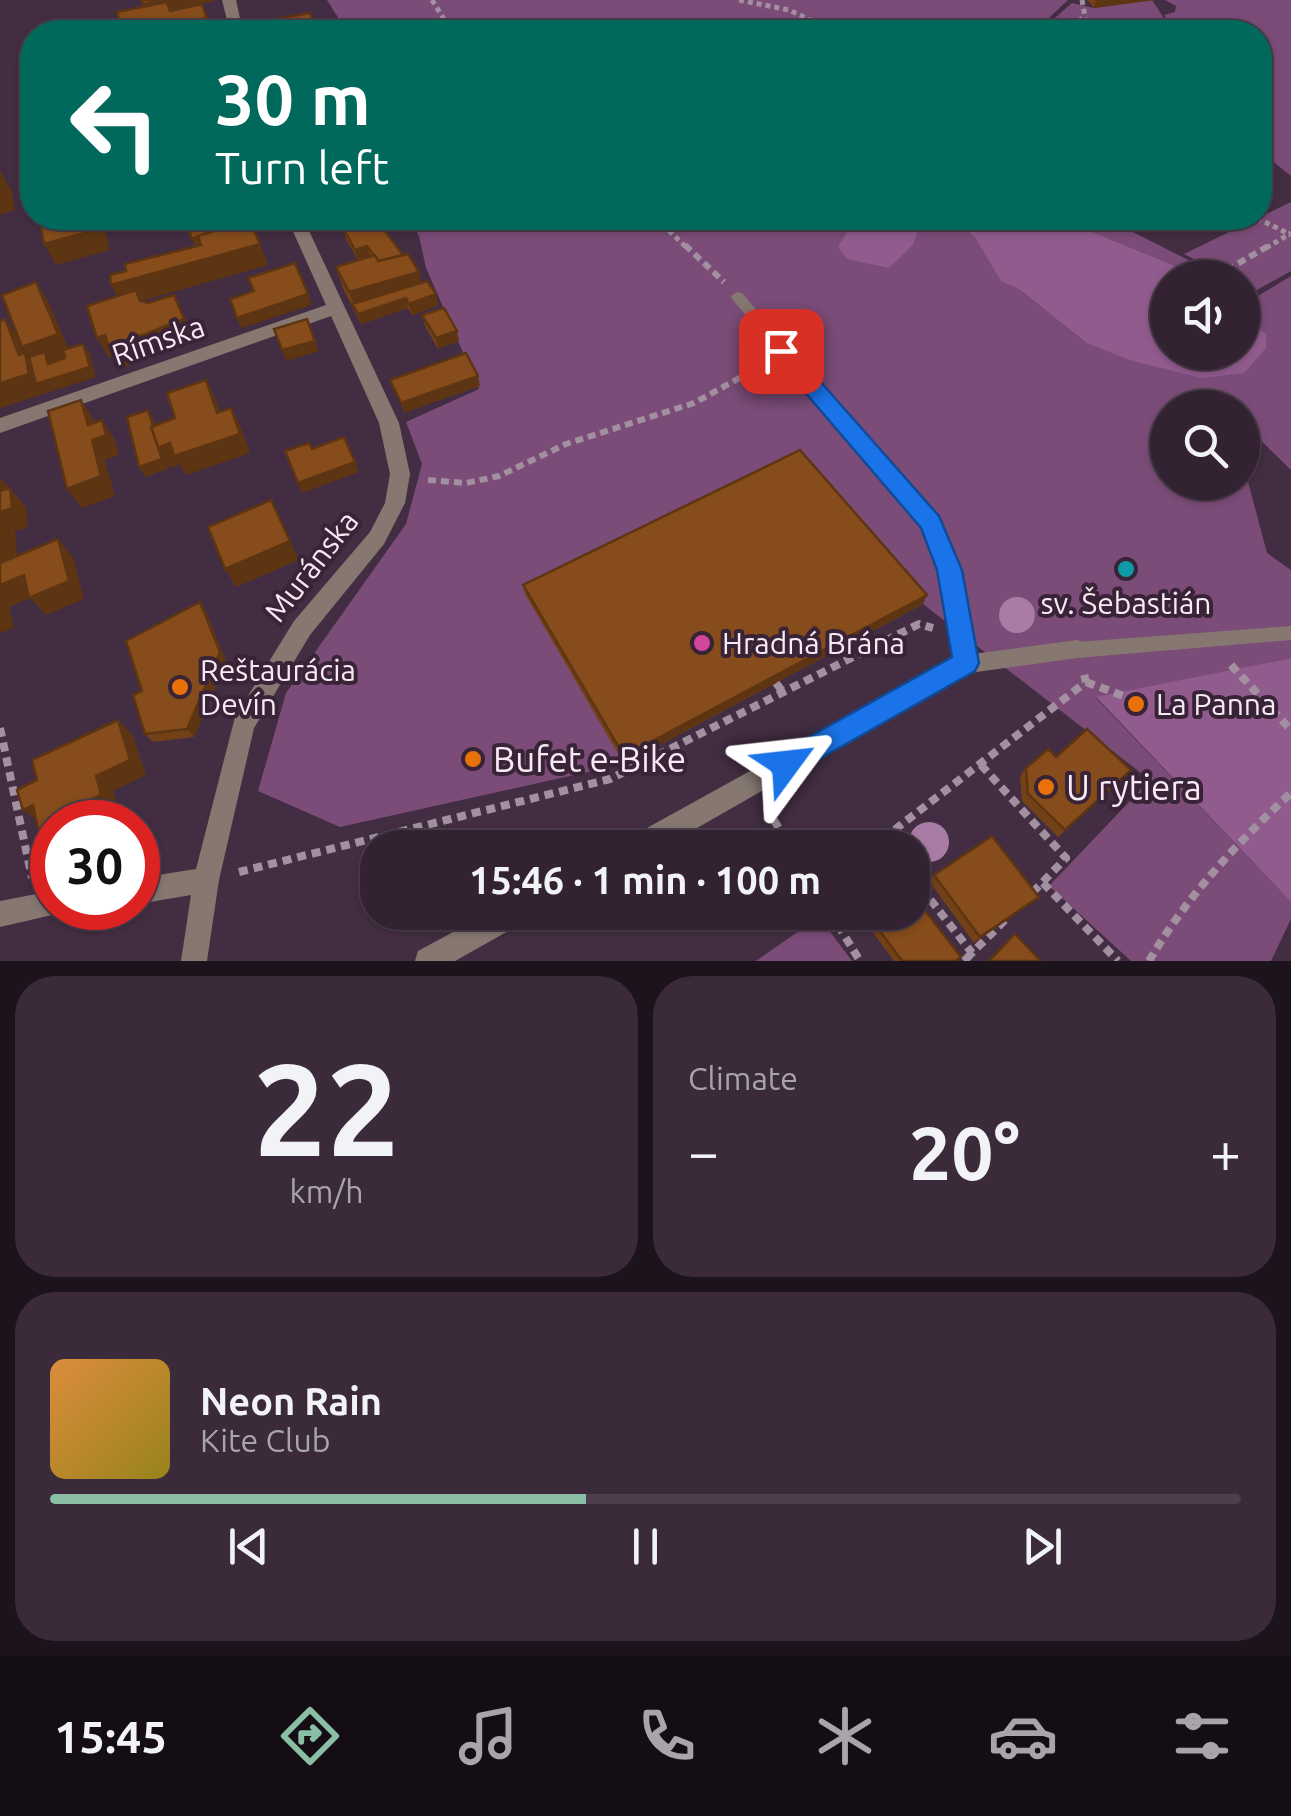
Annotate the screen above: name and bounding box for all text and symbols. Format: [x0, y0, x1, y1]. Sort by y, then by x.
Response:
icon: left [50, 60, 180, 190]
text: 30 m [215, 60, 371, 138]
text: Turn left [215, 142, 389, 193]
map controls [1150, 260, 1260, 500]
button: sound [1150, 260, 1260, 370]
street label: Rímska [107, 308, 209, 372]
pin [739, 309, 824, 394]
icon: arrive [754, 324, 809, 379]
button: search [1150, 390, 1260, 500]
street label: Muránska [257, 504, 365, 628]
marker: sv. Šebastián [1115, 558, 1137, 580]
place label: sv. Šebastián [1041, 586, 1211, 620]
place label: Hradná Brána [722, 626, 905, 660]
marker: Hradná Brána [691, 632, 713, 654]
place label: Reštaurácia Devín [200, 653, 356, 721]
marker: Reštaurácia Devín [169, 676, 191, 698]
place label: La Panna [1156, 687, 1276, 721]
marker: La Panna [1125, 693, 1147, 715]
position arrow [734, 712, 838, 816]
place label: Bufet e-Bike [493, 739, 686, 779]
marker: Bufet e-Bike [462, 748, 484, 770]
place label: U rytiera [1066, 767, 1202, 807]
marker: U rytiera [1035, 776, 1057, 798]
speed limit sign: 30 [30, 800, 160, 930]
text: 15:46 · 1 min · 100 m [469, 859, 821, 901]
text: 22 [253, 1035, 400, 1181]
text: Climate [688, 1060, 798, 1096]
text: 20° [909, 1110, 1020, 1194]
text: − [688, 1121, 719, 1182]
text: + [1210, 1121, 1241, 1182]
text: km/h [290, 1173, 363, 1209]
text: Neon Rain [200, 1380, 382, 1422]
text: Kite Club [200, 1422, 330, 1458]
icon: previous [221, 1519, 276, 1574]
icon: pause [618, 1519, 673, 1574]
icon: next [1015, 1519, 1070, 1574]
icon: directions [275, 1701, 345, 1771]
icon: music [453, 1701, 523, 1771]
icon: phone [632, 1701, 702, 1771]
icon: climate [810, 1701, 880, 1771]
icon: car [988, 1701, 1058, 1771]
icon: filters [1167, 1701, 1237, 1771]
text: 15:45 [54, 1711, 167, 1762]

